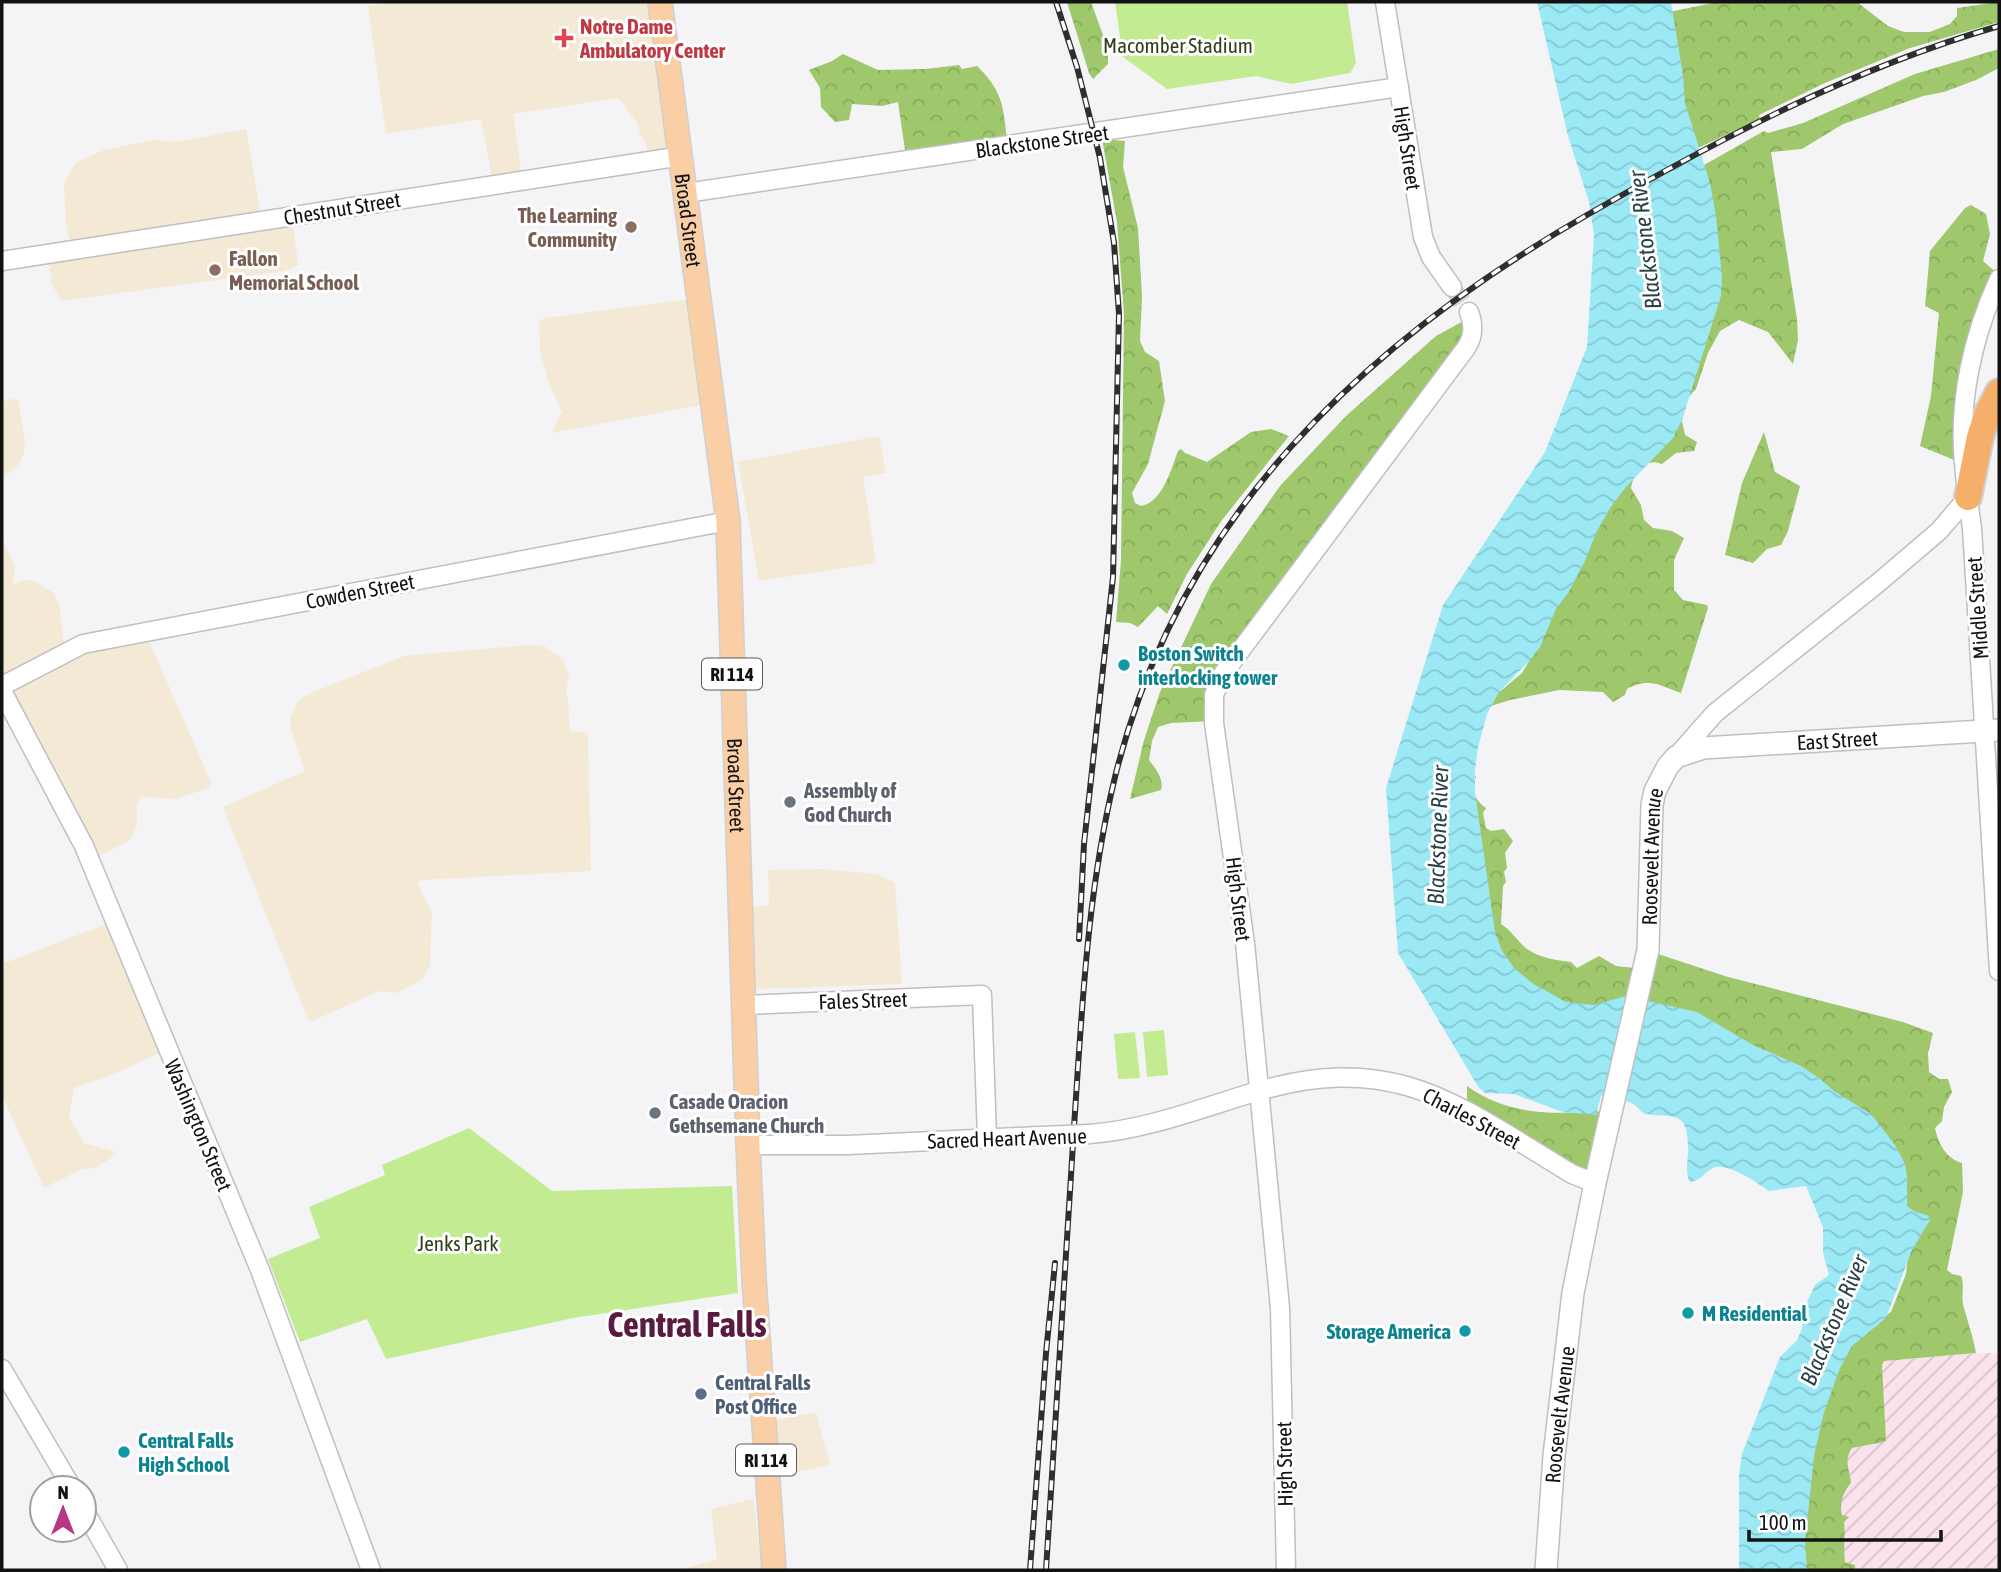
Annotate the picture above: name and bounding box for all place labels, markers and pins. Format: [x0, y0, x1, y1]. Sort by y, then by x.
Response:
place label: Notre Dame Ambulatory Center [579, 14, 726, 62]
marker: Notre Dame Ambulatory Center [554, 28, 574, 48]
place label: The Learning Community [518, 203, 618, 251]
marker: The Learning Community [623, 219, 639, 235]
place label: Fallon Memorial School [229, 246, 359, 294]
marker: Fallon Memorial School [207, 262, 223, 278]
place label: Boston Switch interlocking tower [1138, 641, 1278, 689]
marker: Boston Switch interlocking tower [1116, 657, 1132, 673]
place label: Assembly of God Church [803, 778, 896, 826]
marker: Assembly of God Church [782, 794, 798, 810]
place label: Casade Oracion Gethsemane Church [669, 1089, 824, 1137]
marker: Casade Oracion Gethsemane Church [647, 1105, 663, 1121]
place label: M Residential [1702, 1301, 1808, 1325]
marker: M Residential [1680, 1305, 1696, 1321]
place label: Storage America [1326, 1319, 1451, 1343]
marker: Storage America [1457, 1323, 1473, 1339]
place label: Central Falls Post Office [715, 1370, 811, 1418]
marker: Central Falls Post Office [693, 1386, 709, 1402]
place label: Central Falls High School [138, 1428, 234, 1476]
marker: Central Falls High School [116, 1444, 132, 1460]

